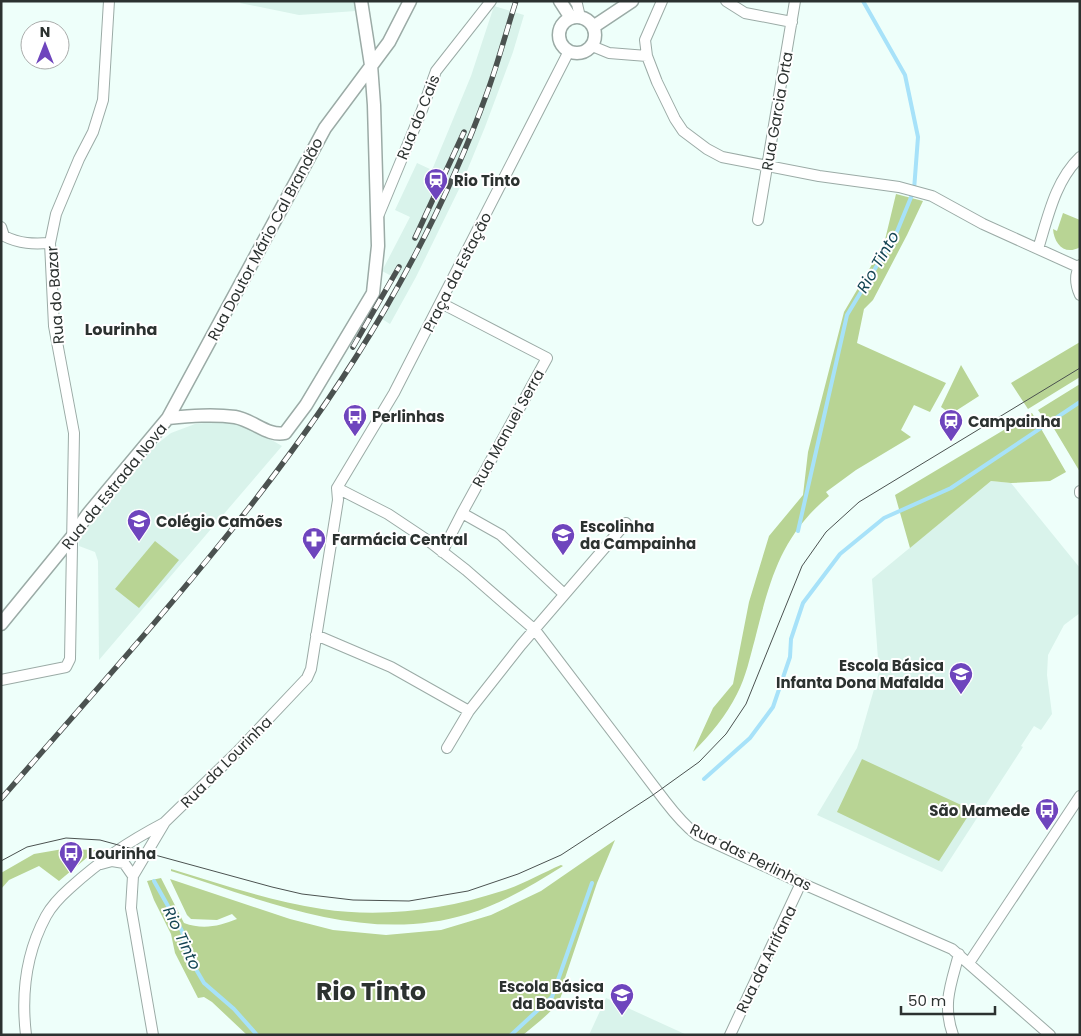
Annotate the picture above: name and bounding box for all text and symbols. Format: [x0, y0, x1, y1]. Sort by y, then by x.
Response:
north arrow [20, 20, 70, 70]
text: N [40, 22, 50, 42]
street label: Rua Garcia Orta [756, 50, 798, 172]
street label: Rua do Cais [391, 71, 445, 163]
street label: Rua Doutor Mário Cal Brandão [202, 134, 328, 344]
station icon: Rio Tinto [423, 167, 449, 201]
place label: Rio Tinto [454, 170, 520, 191]
street label: Praça da Estação [418, 208, 496, 336]
water label: Rio Tinto [851, 227, 905, 297]
street label: Rua do Bazar [41, 245, 69, 345]
district label: Lourinha [85, 318, 157, 341]
street label: Rua Manuel Serra [467, 365, 549, 491]
bus stop icon: Perlinhas [342, 403, 368, 437]
place label: Perlinhas [372, 406, 445, 427]
station icon: Campainha [938, 408, 964, 442]
place label: Campainha [968, 411, 1061, 432]
street label: Rua da Estrada Nova [56, 418, 172, 554]
school or university icon: Colégio Camões [126, 508, 152, 542]
place label: Colégio Camões [156, 511, 283, 532]
place label: Escolinha da Campainha [580, 516, 696, 554]
school or university icon: Escolinha da Campainha [550, 522, 576, 556]
pharmacy icon: Farmácia Central [301, 526, 327, 560]
place label: Farmácia Central [332, 529, 468, 550]
place label: Escola Básica Infanta Dona Mafalda [776, 655, 944, 693]
school or university icon: Escola Básica Infanta Dona Mafalda [948, 661, 974, 695]
street label: Rua da Lourinha [176, 712, 276, 812]
bus stop icon: São Mamede [1034, 797, 1060, 831]
place label: São Mamede [929, 800, 1030, 821]
street label: Rua das Perlinhas [687, 818, 816, 896]
bus stop icon: Lourinha [58, 840, 84, 874]
place label: Lourinha [88, 843, 156, 864]
street label: Rua da Arrifana [731, 902, 801, 1016]
water label: Rio Tinto [157, 903, 207, 973]
district label: Rio Tinto [316, 974, 426, 1009]
place label: Escola Básica da Boavista [499, 976, 604, 1014]
school or university icon: Escola Básica da Boavista [609, 982, 635, 1016]
scale bar [901, 984, 995, 1016]
text: 50 m [908, 990, 946, 1011]

